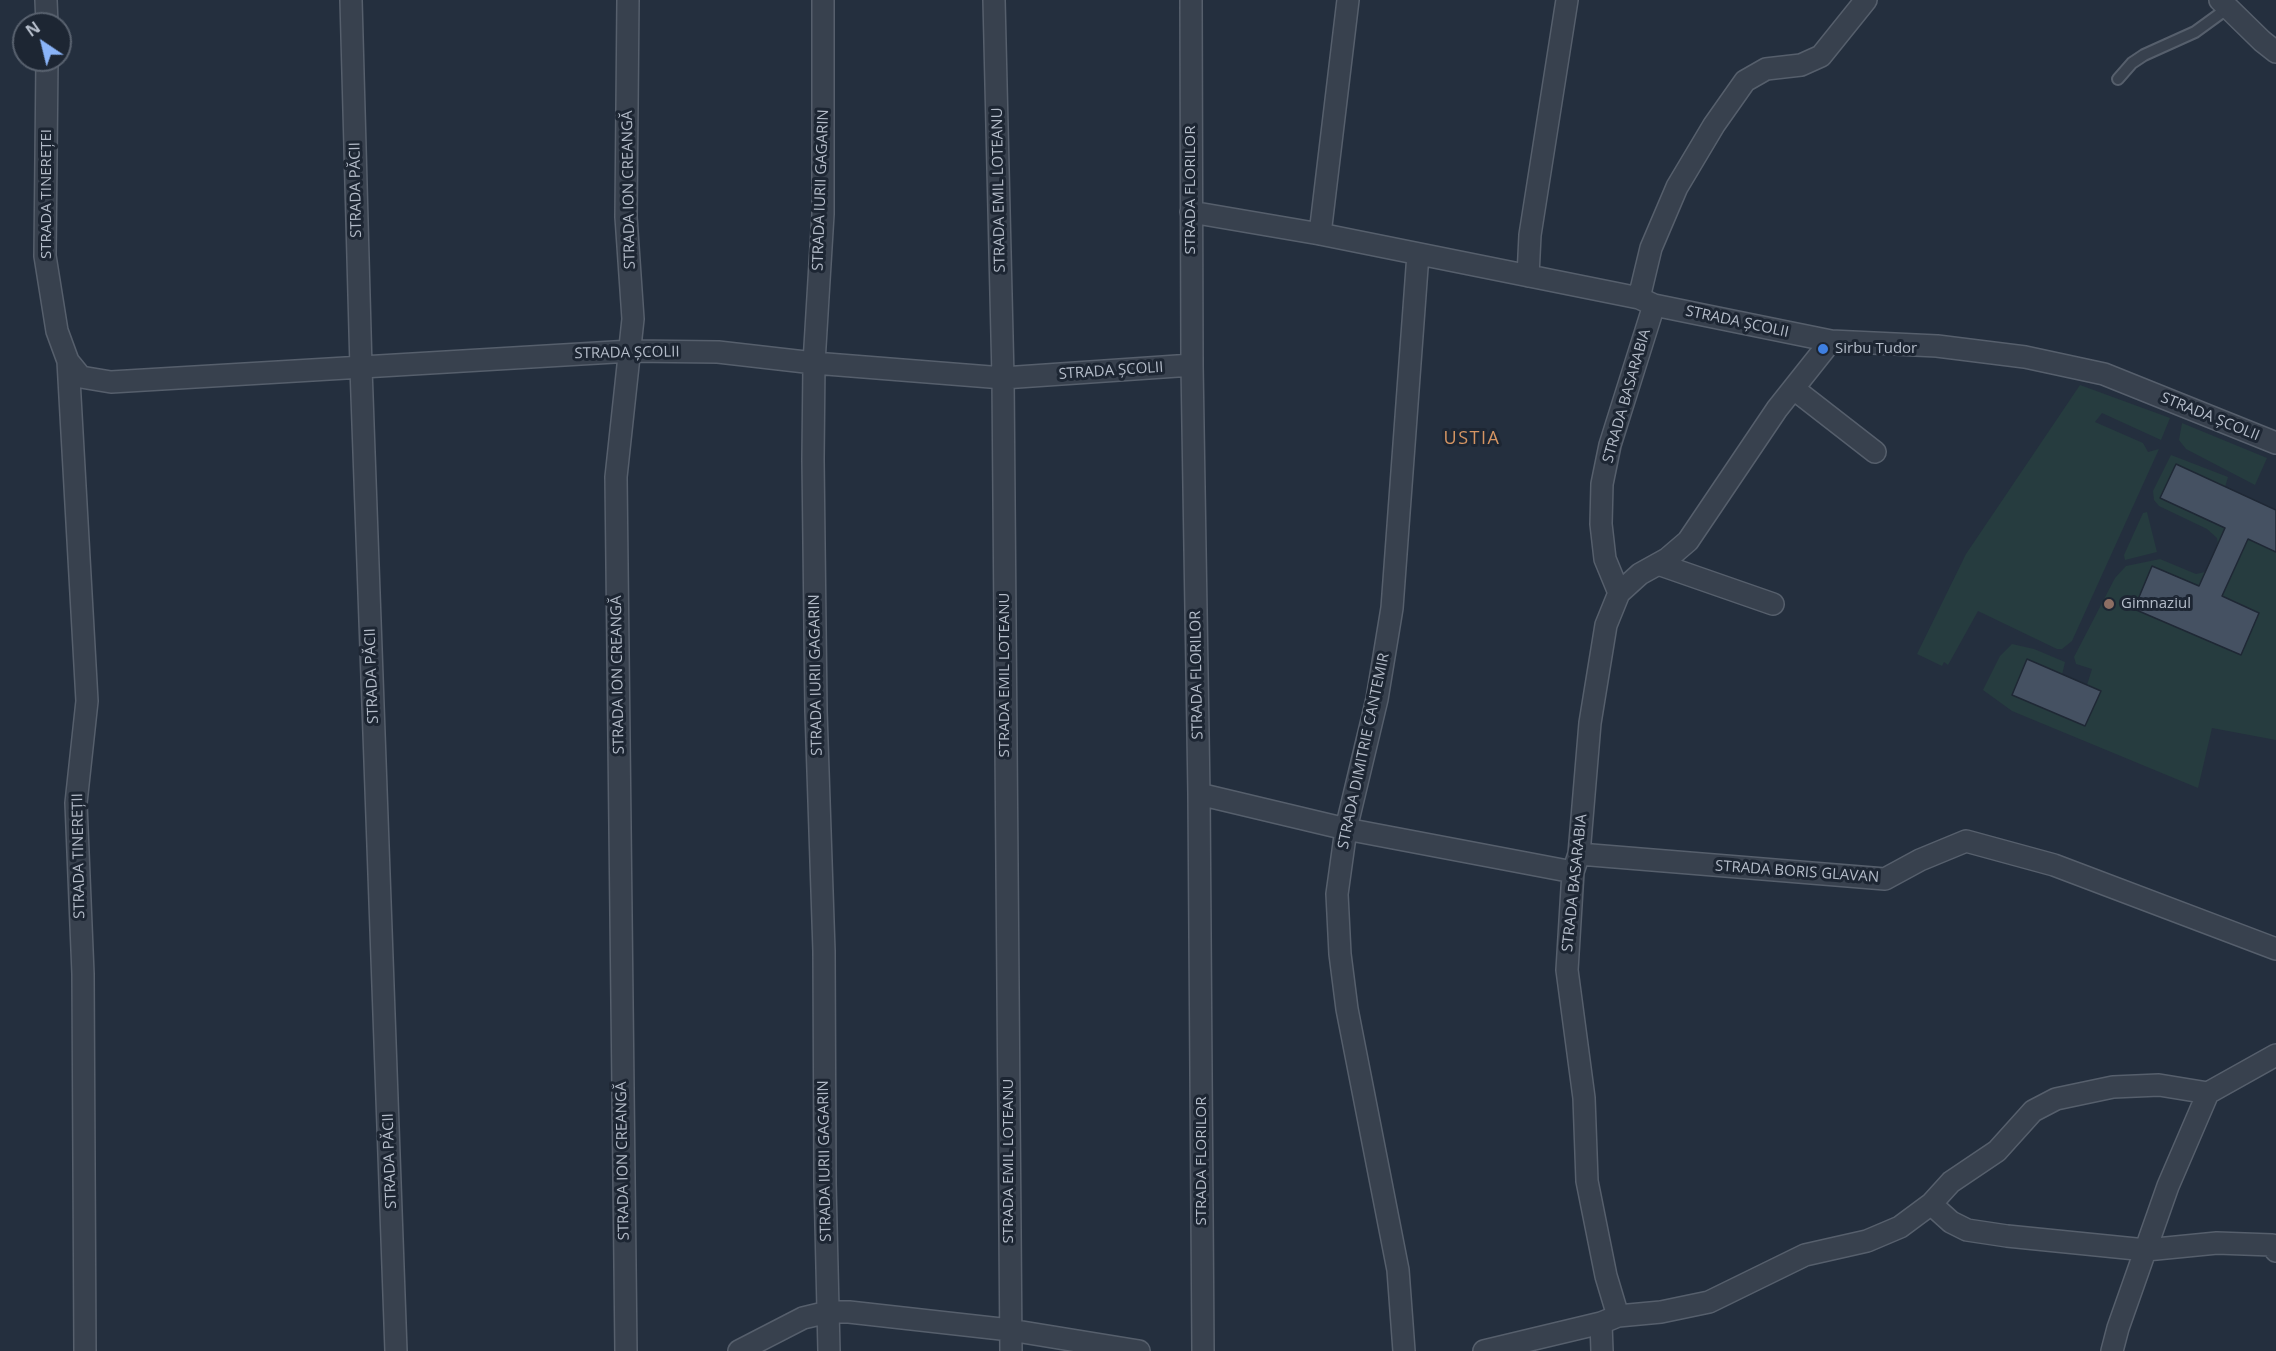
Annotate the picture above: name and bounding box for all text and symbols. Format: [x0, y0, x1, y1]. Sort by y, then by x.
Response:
north arrow [12, 12, 72, 72]
text: N [21, 16, 44, 42]
street label: STRADA EMIL LOTEANU [989, 107, 1009, 273]
street label: STRADA IURII GAGARIN [809, 109, 833, 271]
street label: STRADA ION CREANGĂ [619, 110, 639, 270]
street label: STRADA FLORILOR [1182, 126, 1200, 254]
street label: STRADA TINEREȚEI [38, 129, 56, 259]
street label: STRADA PĂCII [346, 142, 366, 238]
street label: STRADA ȘCOLII [1684, 302, 1790, 342]
street label: STRADA BASARABIA [1599, 327, 1655, 465]
place label: Sirbu Tudor [1835, 340, 1917, 358]
marker: Sirbu Tudor [1816, 342, 1830, 356]
street label: STRADA ȘCOLII [574, 343, 680, 363]
street label: STRADA ȘCOLII [1058, 358, 1164, 384]
street label: STRADA ȘCOLII [2158, 389, 2262, 445]
district label: USTIA [1444, 428, 1500, 450]
street label: STRADA EMIL LOTEANU [996, 592, 1014, 758]
street label: STRADA IURII GAGARIN [806, 594, 826, 756]
street label: STRADA ION CREANGĂ [608, 595, 628, 755]
place label: Gimnaziul [2121, 595, 2191, 613]
marker: Gimnaziul [2102, 597, 2116, 611]
street label: STRADA FLORILOR [1187, 610, 1207, 740]
street label: STRADA PĂCII [361, 628, 383, 724]
street label: STRADA DIMITRIE CANTEMIR [1334, 651, 1394, 851]
street label: STRADA TINEREȚII [69, 793, 89, 919]
street label: STRADA BASARABIA [1559, 813, 1591, 953]
street label: STRADA BORIS GLAVAN [1714, 857, 1880, 887]
street label: STRADA EMIL LOTEANU [1000, 1078, 1018, 1244]
street label: STRADA IURII GAGARIN [815, 1080, 835, 1242]
street label: STRADA ION CREANGĂ [613, 1081, 633, 1241]
street label: STRADA FLORILOR [1193, 1097, 1211, 1225]
street label: STRADA PĂCII [379, 1113, 401, 1209]

